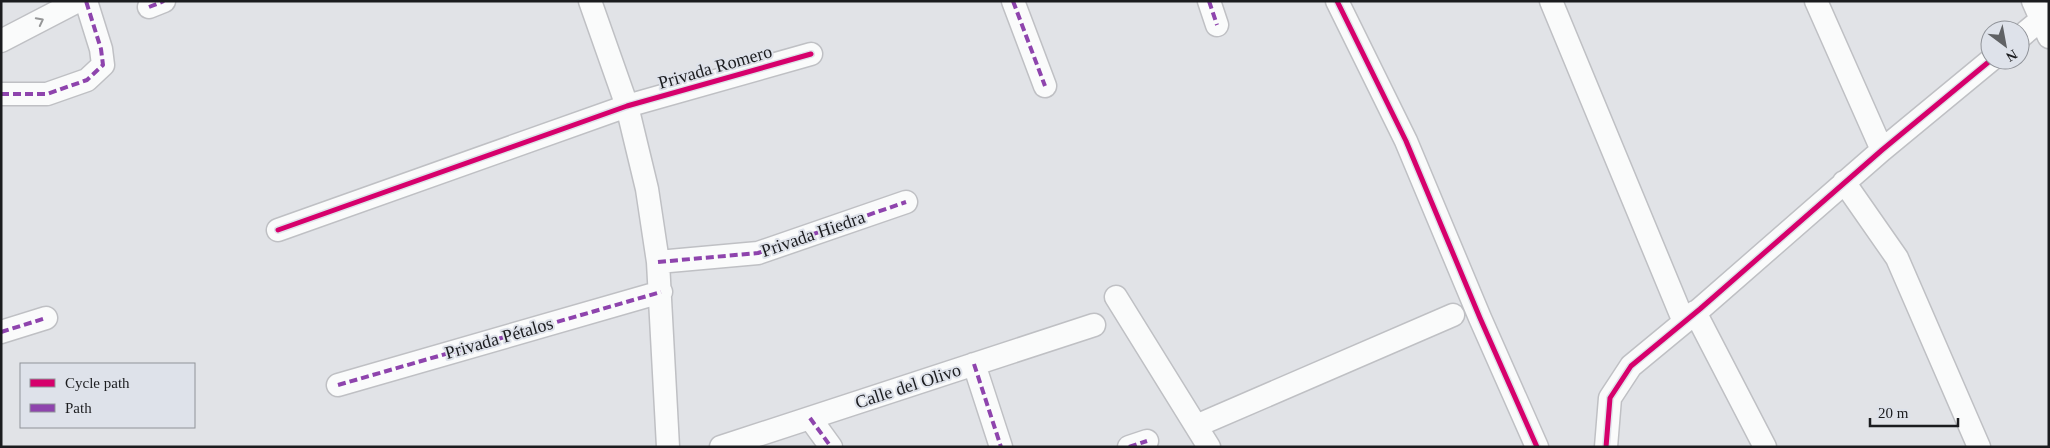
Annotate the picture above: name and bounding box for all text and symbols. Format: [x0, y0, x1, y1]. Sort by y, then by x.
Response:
one-way arrow [35, 17, 44, 27]
north arrow [1980, 20, 2030, 70]
street label: Privada Romero [656, 41, 774, 93]
text: N [2003, 47, 2020, 65]
street label: Privada Hiedra [758, 207, 868, 261]
street label: Privada Pétalos [443, 313, 555, 363]
street label: Calle del Olivo [853, 359, 963, 413]
legend [20, 363, 195, 428]
text: Cycle path [65, 375, 130, 391]
scale bar [1870, 396, 1958, 428]
text: Path [65, 400, 92, 416]
text: 20 m [1878, 405, 1909, 421]

